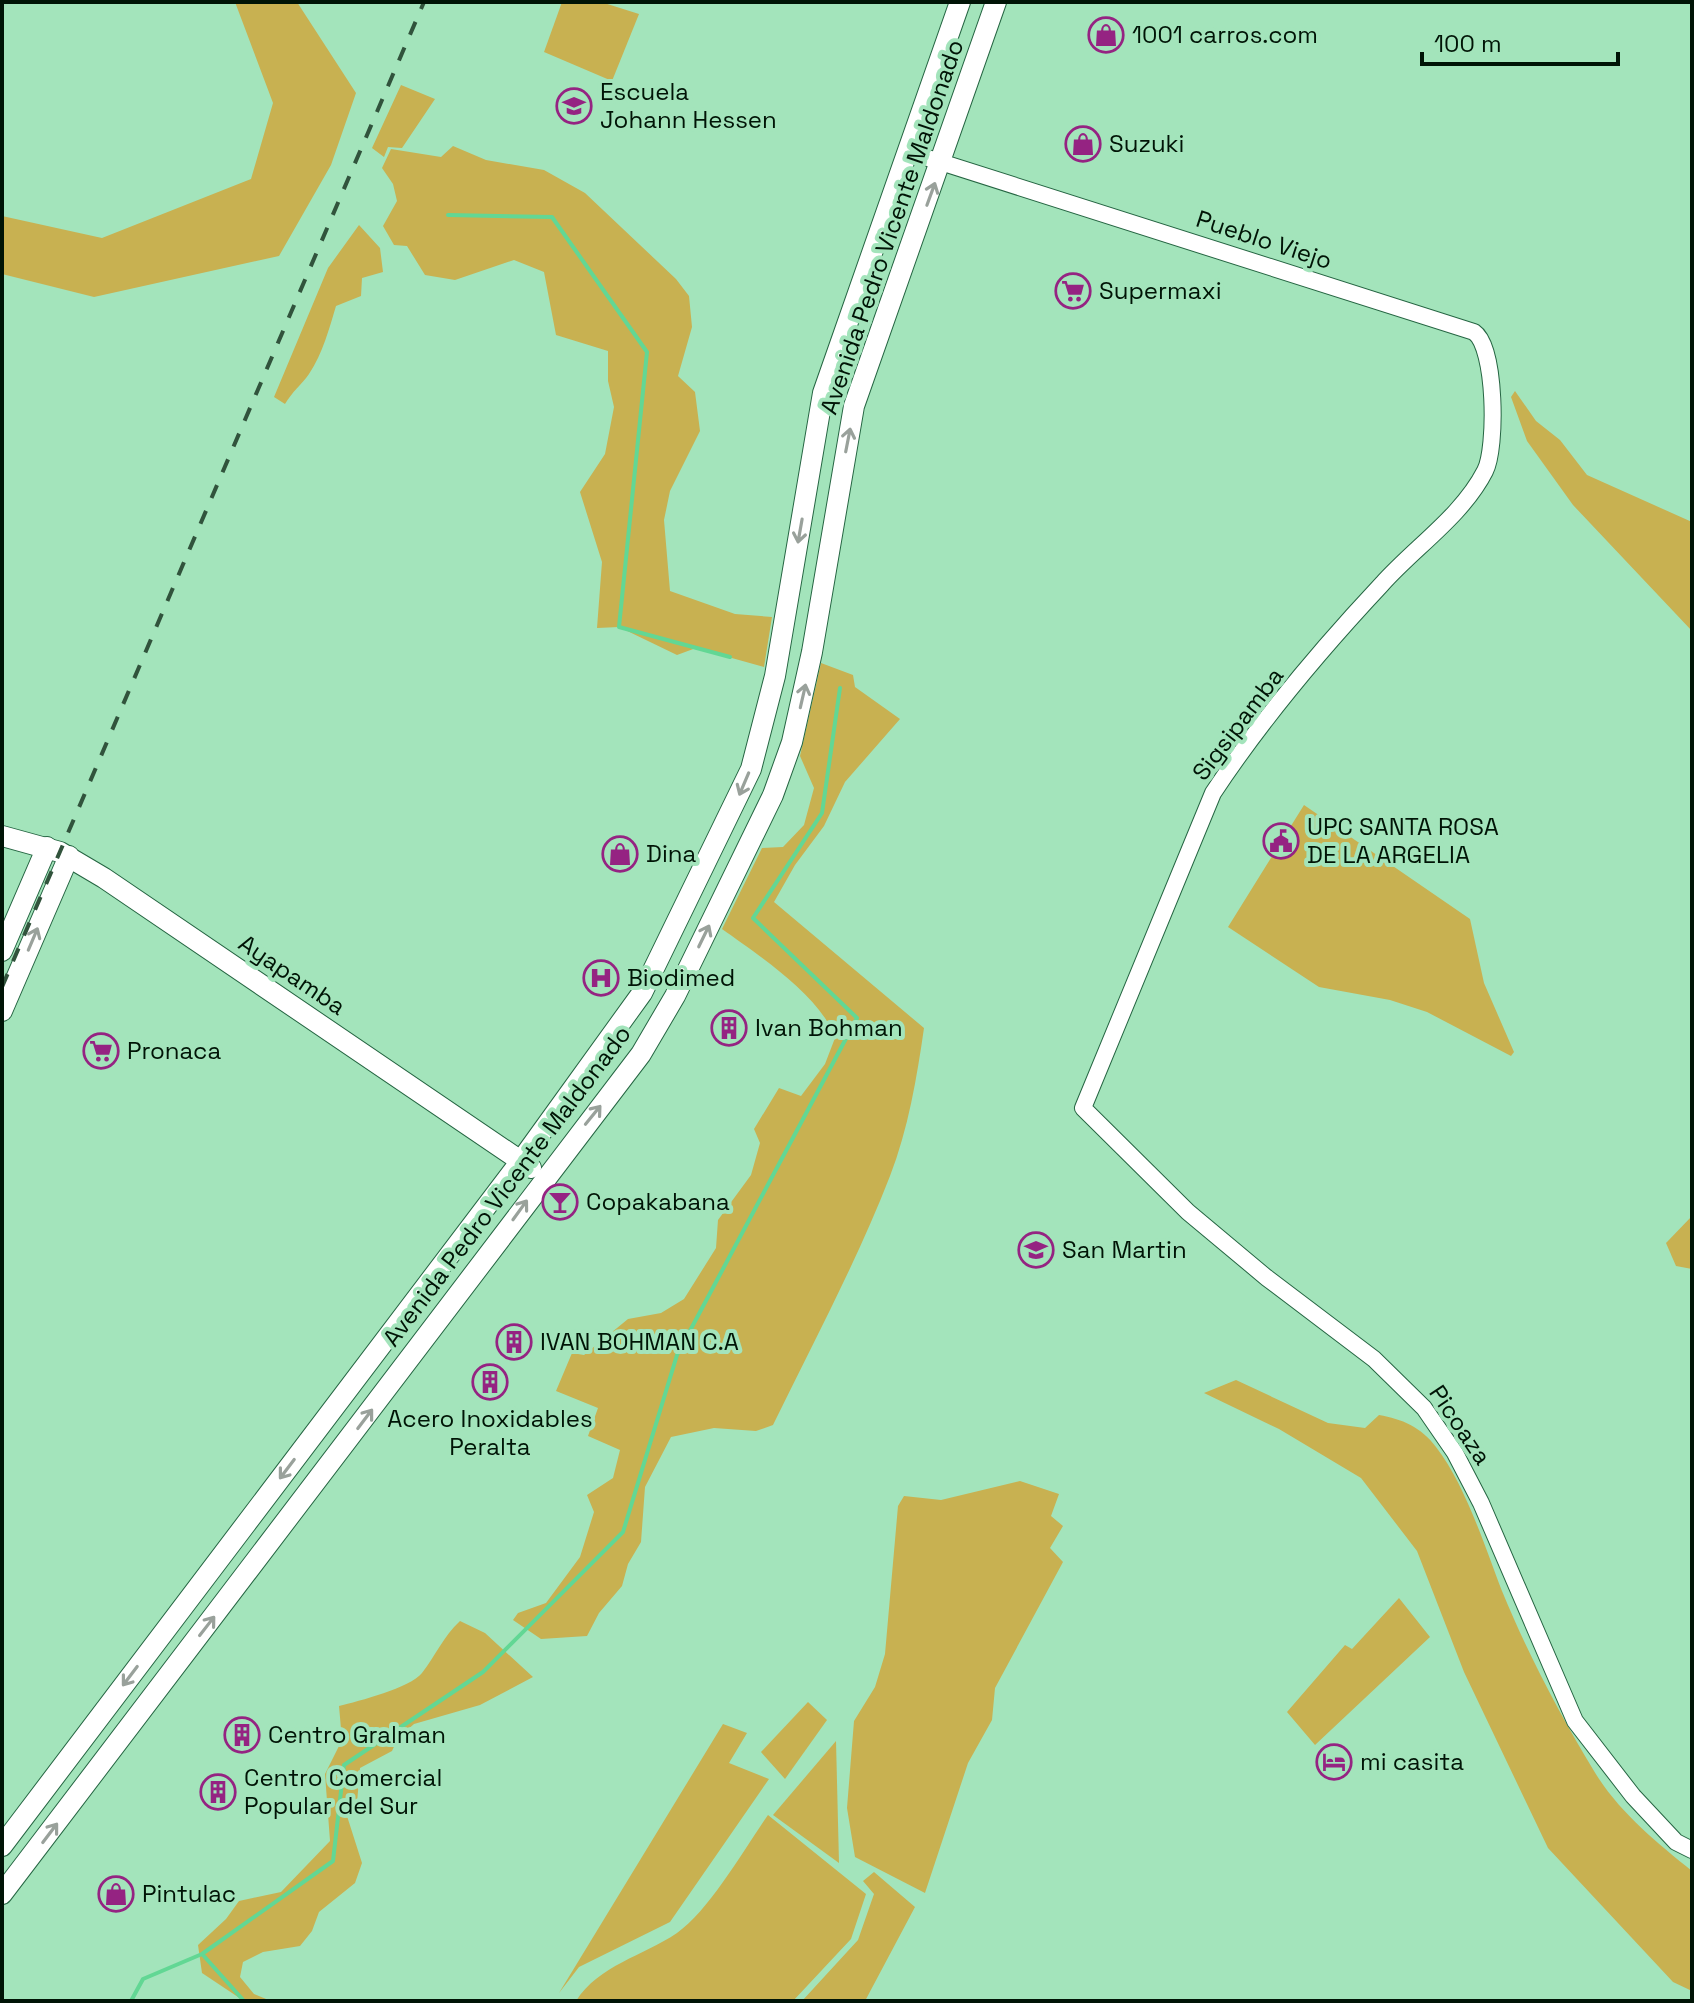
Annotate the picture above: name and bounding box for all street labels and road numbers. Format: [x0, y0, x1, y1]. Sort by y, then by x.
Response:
street label: Avenida Pedro Vicente Maldonado [813, 35, 970, 418]
street label: Pueblo Viejo [1192, 203, 1336, 276]
street label: Sigsipamba [1185, 661, 1290, 786]
street label: Ayapamba [233, 927, 352, 1022]
street label: Avenida Pedro Vicente Maldonado [376, 1019, 638, 1352]
street label: Picoaza [1423, 1379, 1498, 1471]

